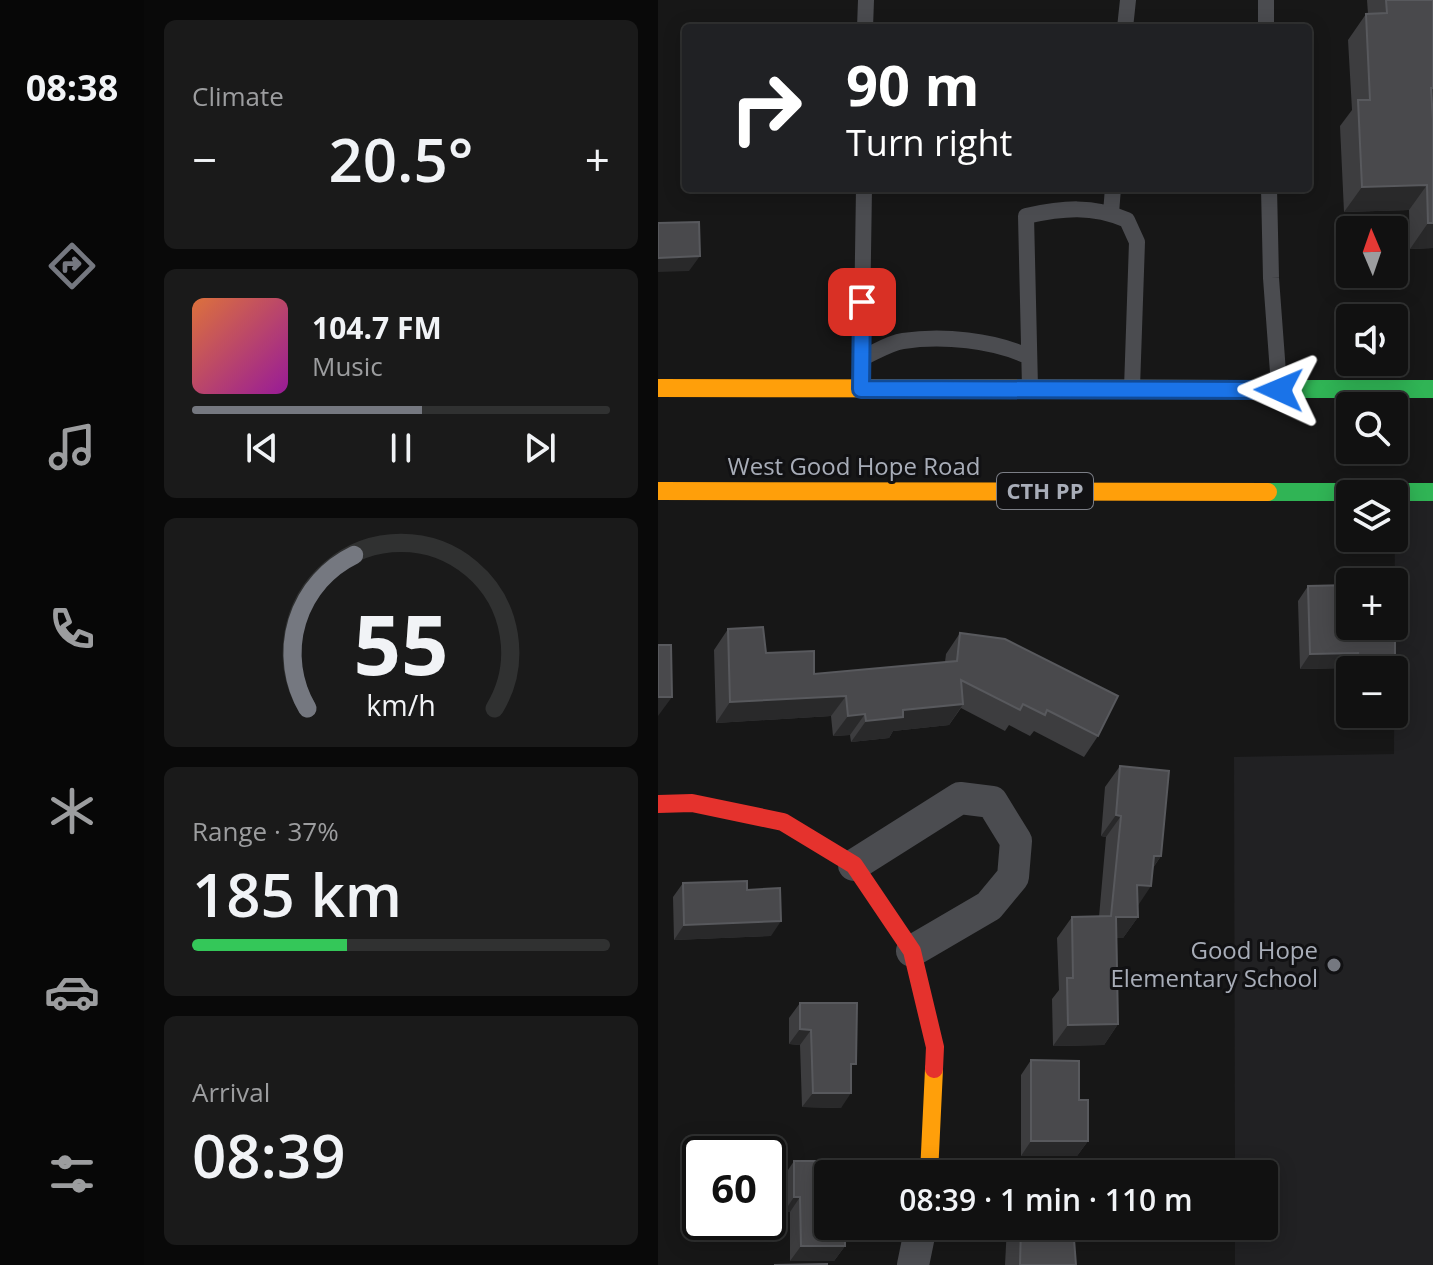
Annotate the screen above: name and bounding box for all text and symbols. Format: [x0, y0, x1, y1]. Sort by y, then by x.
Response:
text: 90 m [846, 46, 980, 122]
icon: right [714, 56, 818, 160]
text: 08:38 [26, 63, 118, 112]
text: Climate [192, 78, 284, 114]
text: 20.5° [328, 118, 474, 200]
text: Turn right [846, 118, 1012, 167]
text: − [192, 129, 217, 189]
text: + [585, 129, 610, 189]
north arrow [1336, 216, 1408, 288]
map controls [1336, 216, 1408, 728]
icon: directions [44, 238, 100, 294]
pin [828, 268, 896, 336]
icon: arrive [840, 280, 884, 324]
button: sound [1336, 304, 1408, 376]
text: 104.7 FM [312, 307, 442, 348]
text: Music [312, 348, 383, 384]
position arrow [1237, 348, 1321, 432]
button: search [1336, 392, 1408, 464]
icon: music [44, 419, 100, 475]
icon: previous [240, 426, 284, 470]
icon: pause [379, 426, 423, 470]
icon: next [518, 426, 562, 470]
street label: West Good Hope Road [728, 449, 980, 482]
road number: CTH PP [997, 473, 1093, 509]
button: layers [1336, 480, 1408, 552]
button: + [1336, 568, 1408, 640]
text: 55 [353, 585, 449, 698]
icon: phone [44, 601, 100, 657]
button: − [1336, 656, 1408, 728]
text: km/h [366, 685, 436, 724]
icon: climate [44, 783, 100, 839]
text: Range · 37% [192, 813, 339, 849]
text: 185 km [192, 853, 402, 935]
place label: Good Hope Elementary School [1110, 933, 1318, 994]
marker: Good Hope Elementary School [1325, 956, 1343, 974]
icon: car [44, 964, 100, 1020]
text: Arrival [192, 1074, 270, 1110]
text: 08:39 [192, 1114, 346, 1196]
speed limit sign: 60 [682, 1136, 786, 1240]
icon: filters [44, 1146, 100, 1202]
text: 08:39 · 1 min · 110 m [899, 1179, 1193, 1220]

